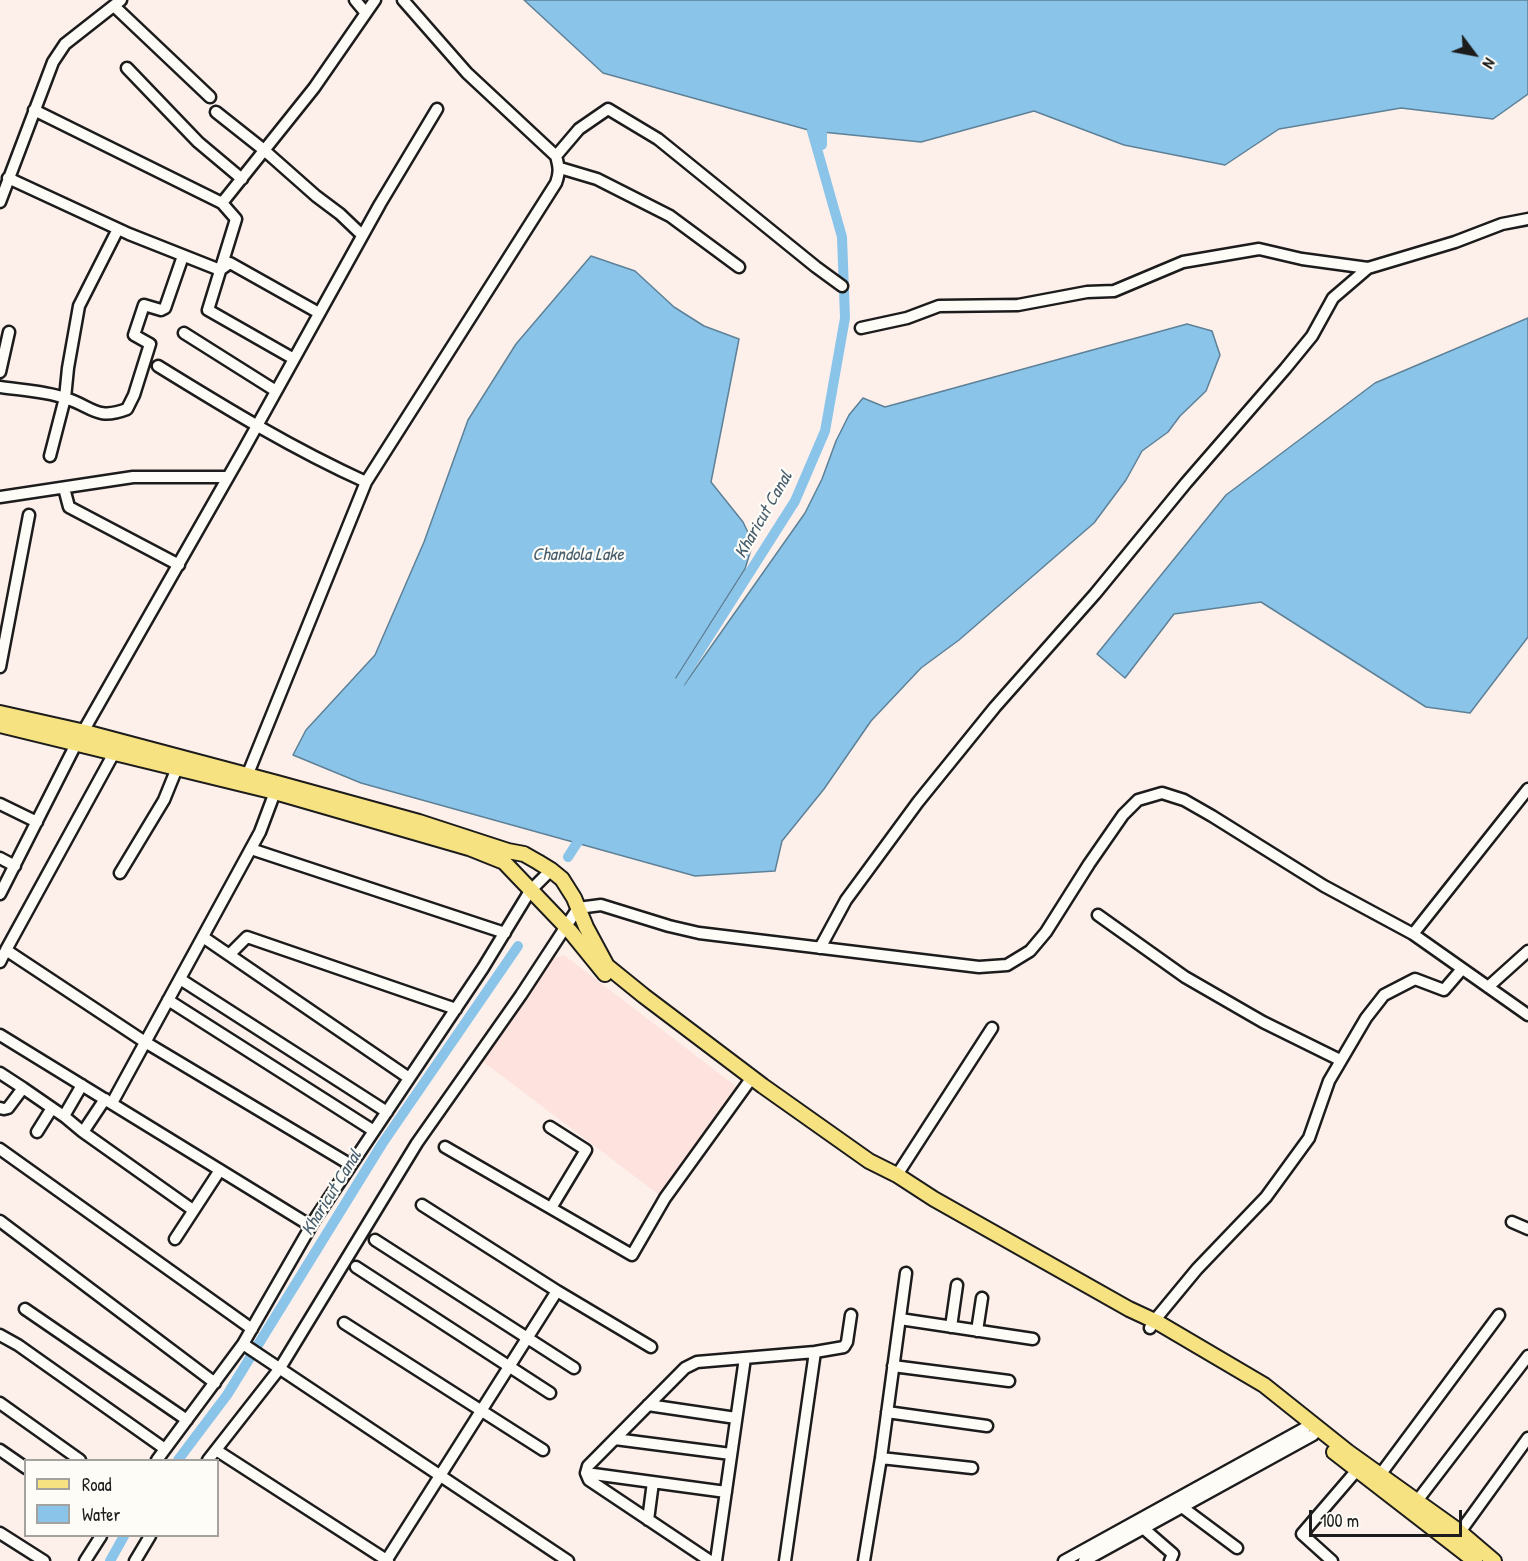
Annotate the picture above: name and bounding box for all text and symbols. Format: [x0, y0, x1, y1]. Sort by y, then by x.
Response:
north arrow [1444, 24, 1504, 84]
text: N [1478, 54, 1501, 73]
water label: Kharicut Canal [731, 468, 797, 562]
water label: Chandola Lake [532, 544, 624, 566]
water label: Kharicut Canal [297, 1146, 367, 1240]
legend [24, 1459, 219, 1537]
text: Road [82, 1472, 112, 1497]
scale bar [1312, 1498, 1465, 1536]
text: Water [82, 1502, 120, 1527]
text: 100 m [1320, 1508, 1359, 1533]

